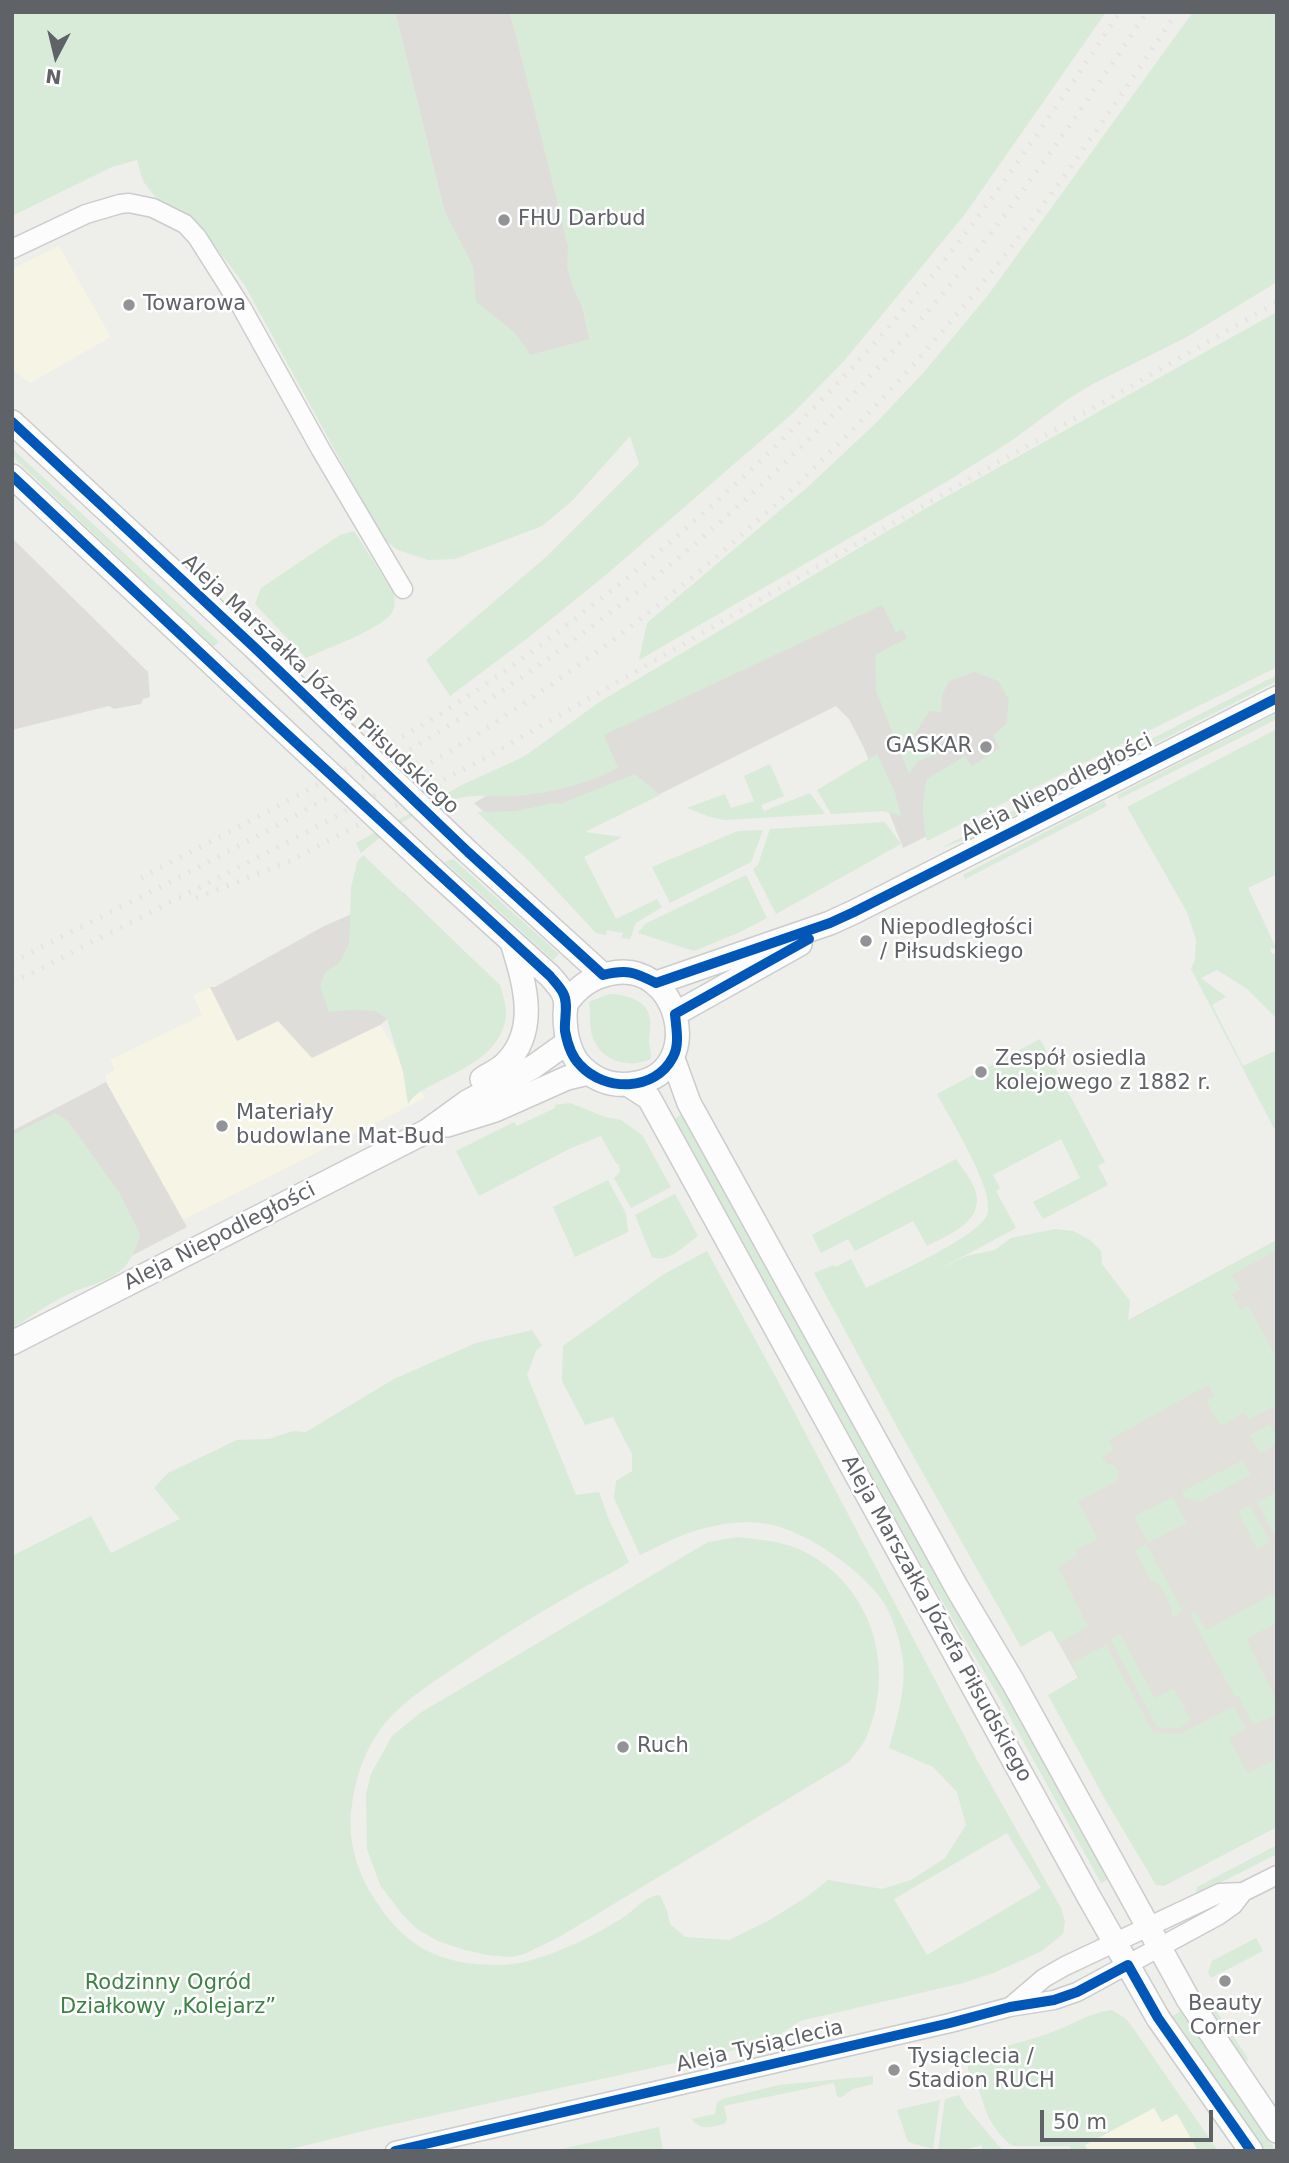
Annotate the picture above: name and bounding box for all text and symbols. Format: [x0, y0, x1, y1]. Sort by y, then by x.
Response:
north arrow [21, 21, 91, 91]
text: N [44, 65, 63, 89]
place label: FHU Darbud [518, 207, 646, 233]
marker: FHU Darbud [496, 212, 512, 228]
place label: Towarowa [143, 292, 246, 318]
marker: Towarowa [121, 297, 137, 313]
street label: Aleja Marszałka Józefa Piłsudskiego [176, 550, 464, 820]
street label: Aleja Niepodległości [957, 729, 1157, 847]
place label: GASKAR [886, 734, 972, 760]
marker: GASKAR [978, 739, 994, 755]
place label: Niepodległości / Piłsudskiego [880, 916, 1033, 966]
marker: Niepodległości / Piłsudskiego [858, 933, 874, 949]
place label: Zespół osiedla kolejowego z 1882 r. [995, 1047, 1211, 1097]
marker: Zespół osiedla kolejowego z 1882 r. [973, 1064, 989, 1080]
place label: Materiały budowlane Mat-Bud [236, 1101, 445, 1151]
marker: Materiały budowlane Mat-Bud [214, 1118, 230, 1134]
street label: Aleja Niepodległości [120, 1178, 320, 1296]
street label: Aleja Marszałka Józefa Piłsudskiego [835, 1451, 1037, 1787]
place label: Ruch [637, 1734, 689, 1760]
marker: Ruch [615, 1739, 631, 1755]
park label: Rodzinny Ogród Działkowy „Kolejarz” [60, 1971, 276, 2021]
marker: Beauty Corner [1217, 1973, 1233, 1989]
place label: Beauty Corner [1188, 1992, 1262, 2042]
street label: Aleja Tysiąclecia [674, 2016, 846, 2078]
place label: Tysiąclecia / Stadion RUCH [908, 2045, 1055, 2095]
marker: Tysiąclecia / Stadion RUCH [886, 2062, 902, 2078]
scale bar [1044, 2096, 1217, 2140]
text: 50 m [1053, 2110, 1107, 2134]

